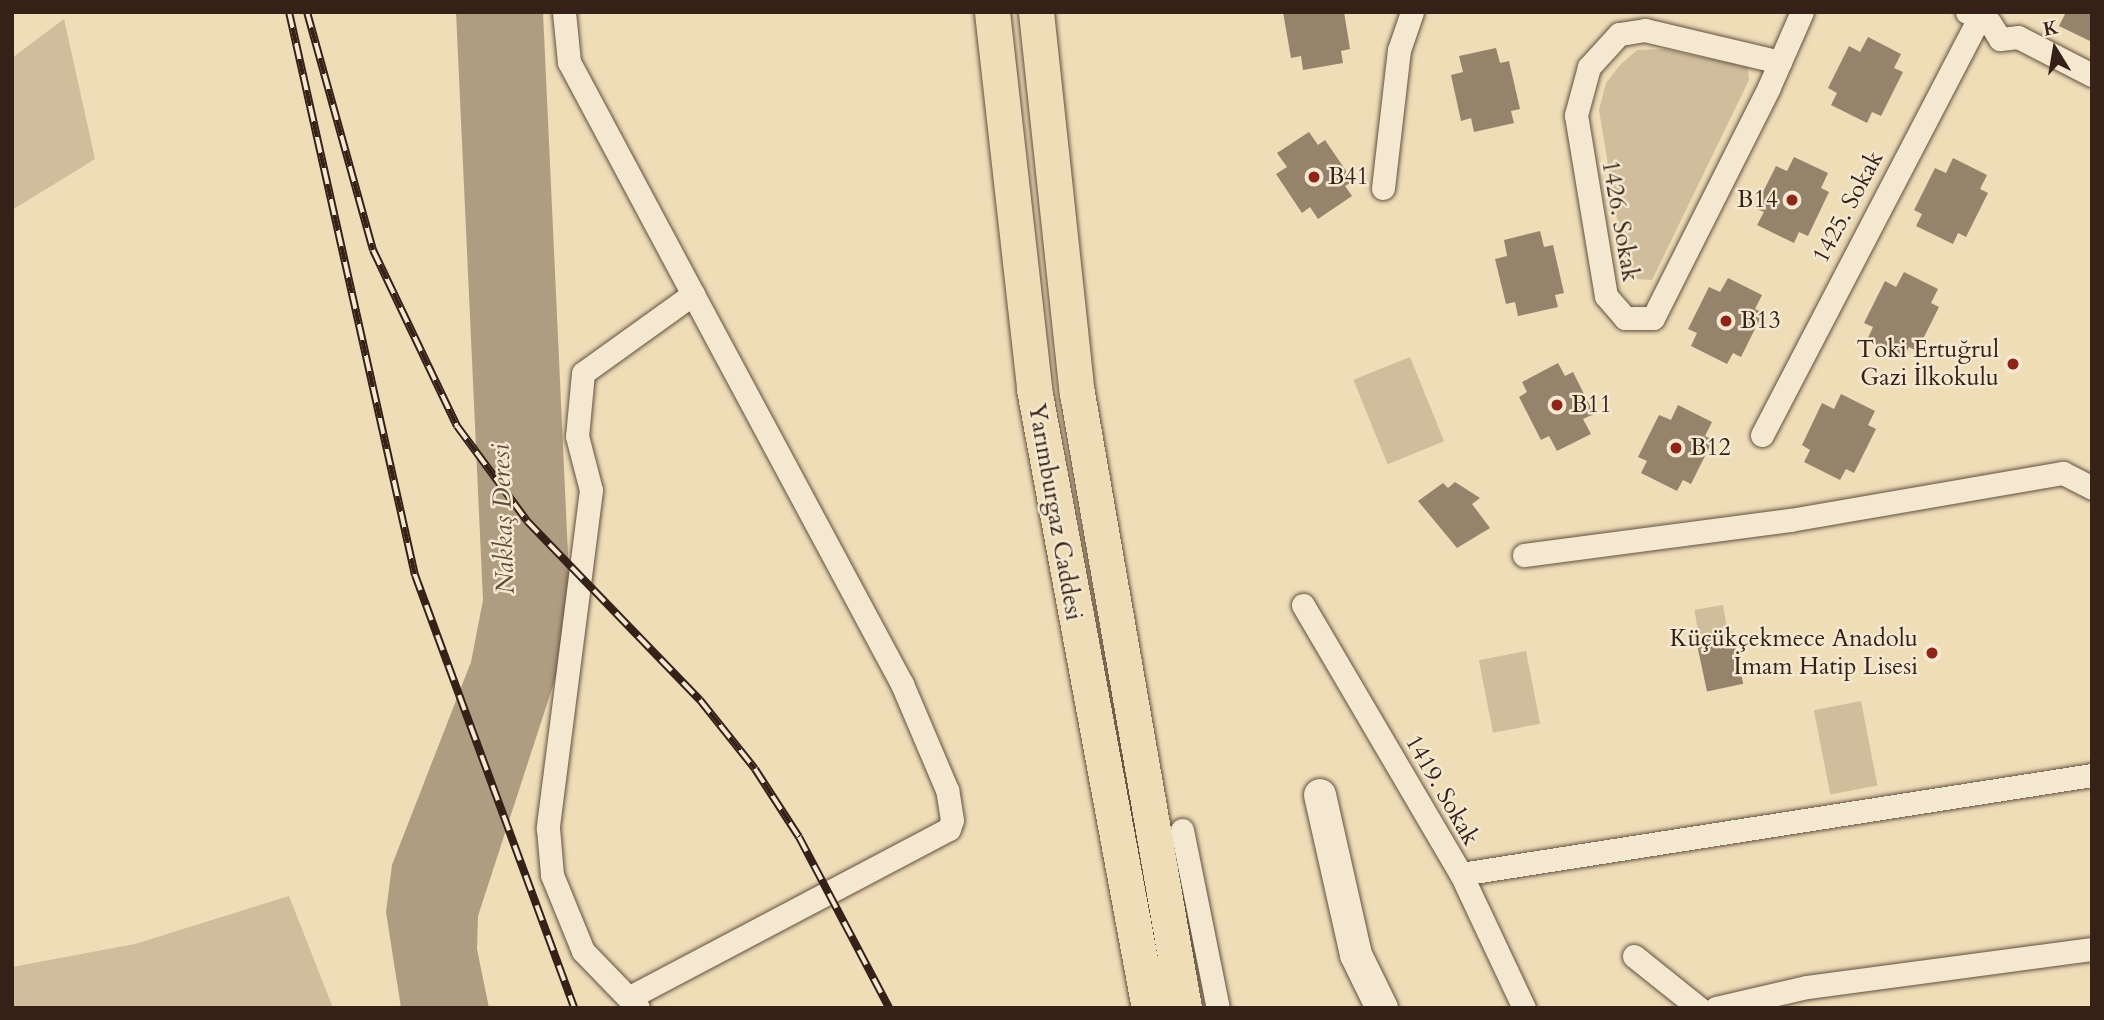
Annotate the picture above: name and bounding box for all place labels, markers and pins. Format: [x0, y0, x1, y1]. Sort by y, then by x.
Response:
place label: B41 [1328, 163, 1369, 191]
marker: B41 [1306, 169, 1322, 185]
place label: B14 [1737, 186, 1778, 214]
marker: B14 [1784, 192, 1800, 208]
place label: B13 [1740, 307, 1781, 335]
marker: B13 [1718, 313, 1734, 329]
place label: Toki Ertuğrul Gazi İlkokulu [1857, 336, 1999, 392]
marker: Toki Ertuğrul Gazi İlkokulu [2005, 356, 2021, 372]
place label: B11 [1571, 391, 1612, 419]
marker: B11 [1549, 397, 1565, 413]
place label: B12 [1690, 434, 1731, 462]
marker: B12 [1668, 440, 1684, 456]
place label: Küçükçekmece Anadolu İmam Hatip Lisesi [1670, 625, 1918, 681]
marker: Küçükçekmece Anadolu İmam Hatip Lisesi [1924, 645, 1940, 661]

